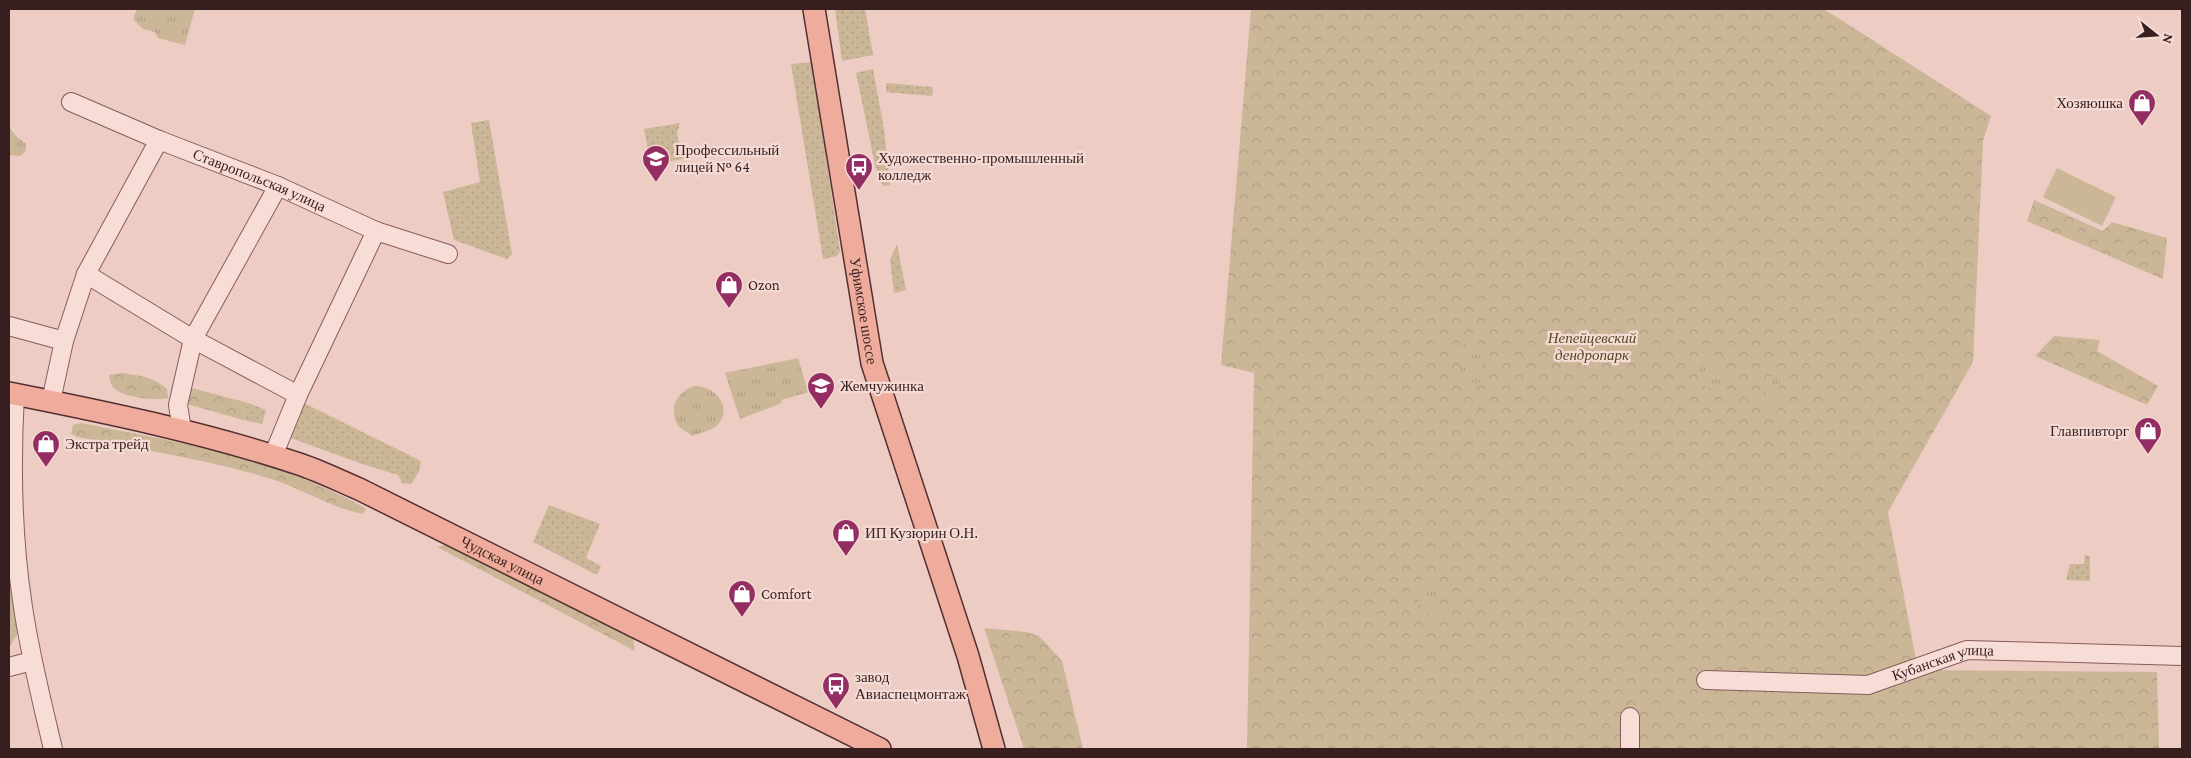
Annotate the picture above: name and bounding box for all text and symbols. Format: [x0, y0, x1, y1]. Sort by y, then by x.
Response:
north arrow [2131, 10, 2181, 60]
text: N [2159, 32, 2177, 46]
shop icon: Хозяюшка [2127, 88, 2157, 127]
place label: Хозяюшка [2056, 95, 2123, 111]
place label: Профессильный лицей № 64 [675, 142, 779, 175]
school or university icon: Профессильный лицей № 64 [641, 144, 671, 183]
street label: Ставропольская улица [191, 146, 329, 215]
place label: Художественно-промышленный колледж [878, 150, 1084, 183]
bus stop icon: Художественно-промышленный колледж [844, 152, 874, 191]
street label: Уфимское шоссе [847, 256, 880, 366]
shop icon: Ozon [714, 270, 744, 309]
place label: Ozon [748, 277, 780, 293]
park label: Непейцевский дендропарк [1547, 330, 1637, 363]
school or university icon: Жемчужинка [806, 371, 836, 410]
place label: Жемчужинка [840, 378, 924, 394]
shop icon: Главпивторг [2133, 416, 2163, 455]
place label: Главпивторг [2050, 423, 2129, 439]
shop icon: Экстра трейд [31, 429, 61, 468]
place label: Экстра трейд [65, 436, 149, 452]
shop icon: ИП Кузюрин О.Н. [831, 518, 861, 557]
place label: ИП Кузюрин О.Н. [865, 525, 978, 541]
street label: Чудская улица [458, 533, 547, 588]
shop icon: Comfort [727, 579, 757, 618]
place label: Comfort [761, 586, 812, 602]
street label: Кубанская улица [1890, 642, 1994, 684]
place label: завод Авиаспецмонтаж [855, 669, 966, 702]
bus stop icon: завод Авиаспецмонтаж [821, 671, 851, 710]

